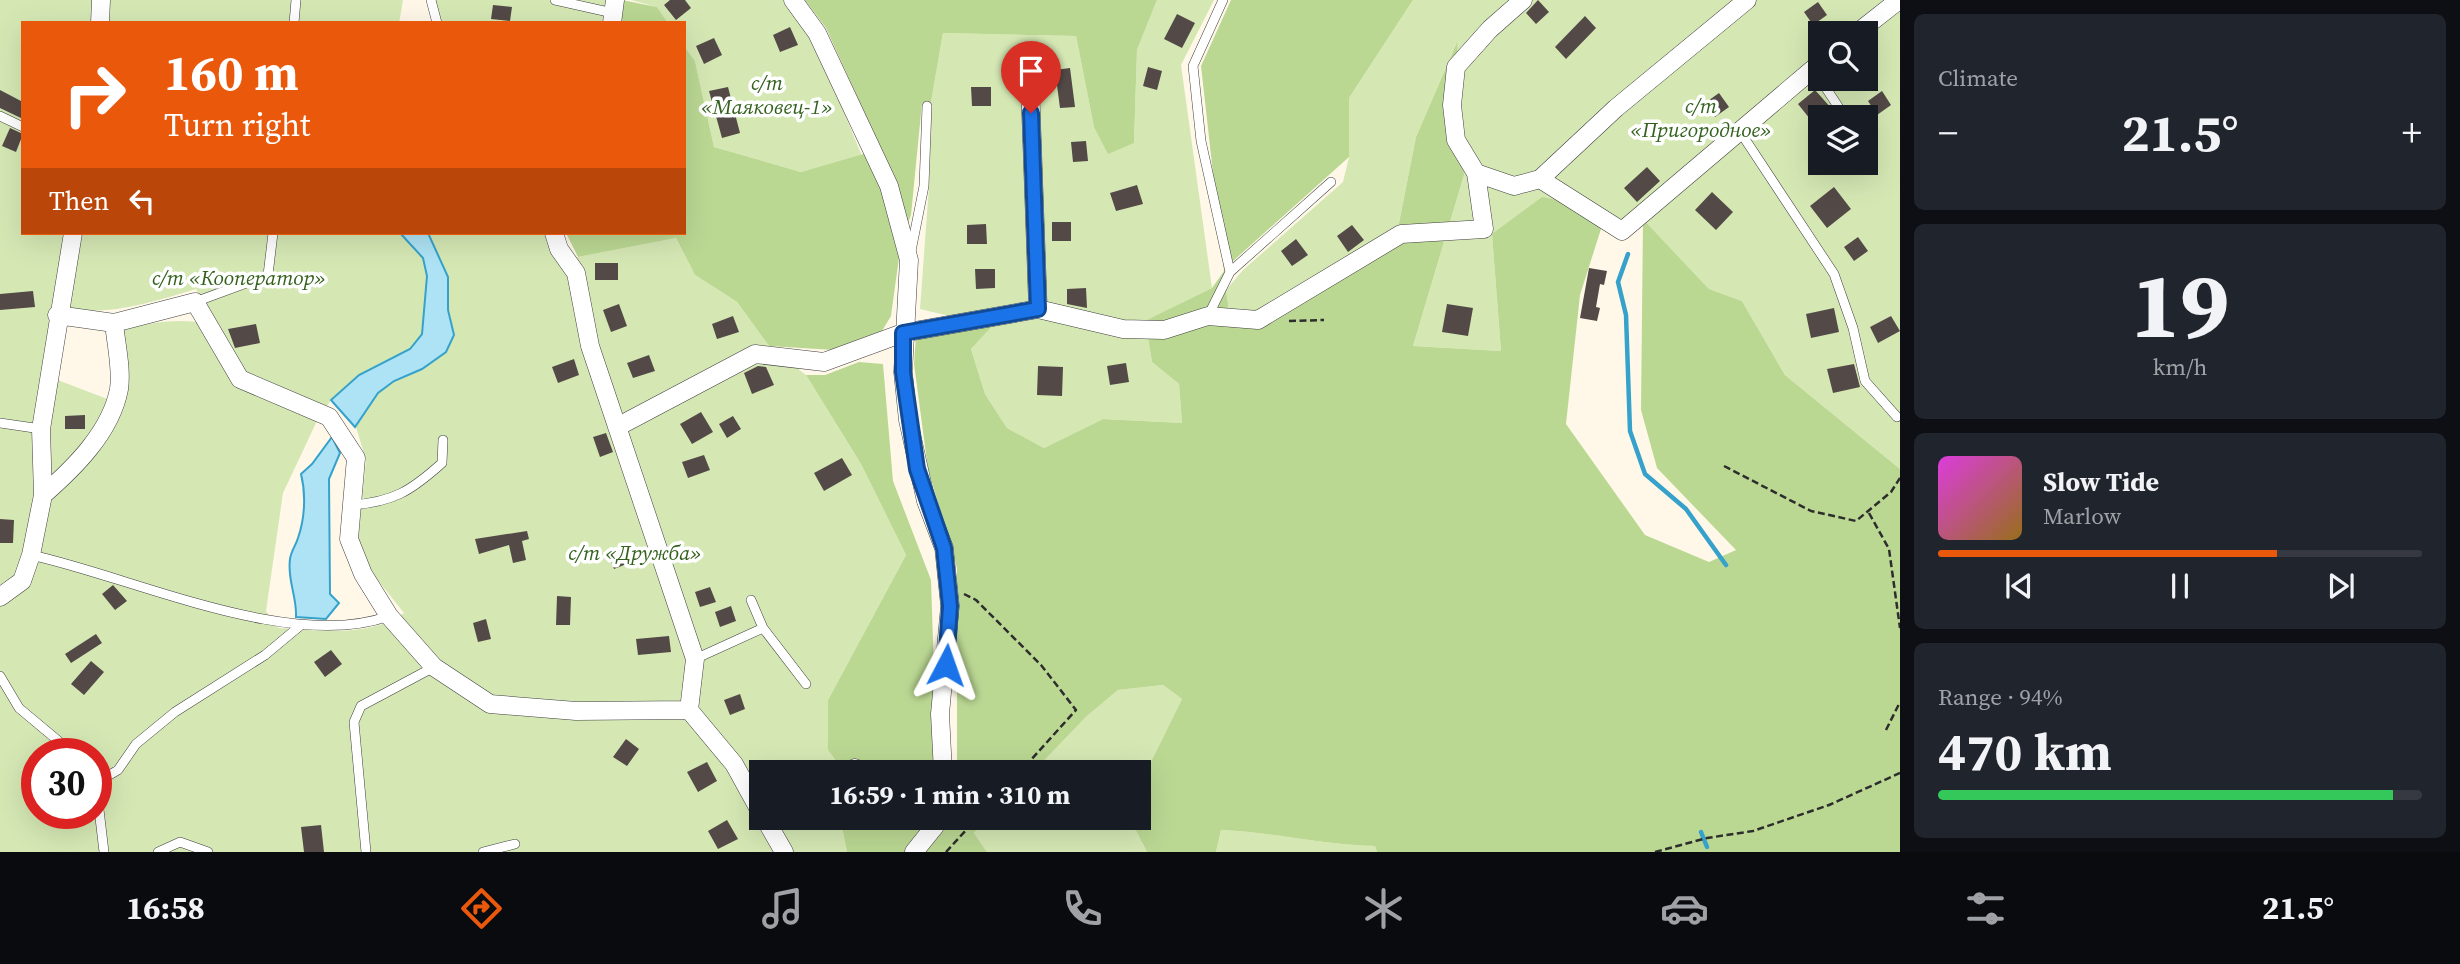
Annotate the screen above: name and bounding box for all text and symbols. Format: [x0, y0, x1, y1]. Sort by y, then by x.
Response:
map controls [1808, 21, 1878, 175]
button: search [1808, 21, 1878, 91]
text: 160 m [164, 39, 299, 106]
pin [1001, 41, 1061, 113]
icon: right [49, 49, 140, 140]
icon: arrive [1012, 52, 1050, 90]
text: Climate [1938, 62, 2018, 94]
park label: с/т «Маяковец-1» [701, 68, 833, 121]
park label: с/т «Пригородное» [1630, 91, 1772, 144]
text: 21.5° [2121, 97, 2239, 168]
text: Turn right [164, 103, 310, 147]
button: layers [1808, 105, 1878, 175]
text: − [1938, 107, 1958, 159]
text: + [2402, 107, 2422, 159]
icon: left [123, 182, 161, 220]
text: Then [49, 183, 109, 219]
text: 19 [2131, 243, 2229, 367]
park label: с/т «Кооператор» [152, 263, 326, 292]
text: km/h [2153, 351, 2207, 383]
text: Slow Tide [2043, 464, 2159, 500]
text: Marlow [2043, 500, 2121, 532]
park label: с/т «Дружба» [568, 538, 702, 567]
icon: previous [2000, 567, 2038, 605]
icon: pause [2161, 567, 2199, 605]
icon: next [2322, 567, 2360, 605]
position arrow [909, 628, 983, 702]
text: Range · 94% [1938, 681, 2063, 713]
text: 470 km [1938, 716, 2112, 787]
speed limit sign: 30 [21, 738, 112, 829]
text: 16:59 · 1 min · 310 m [830, 777, 1070, 813]
icon: directions [457, 884, 506, 933]
icon: music [758, 884, 807, 933]
icon: phone [1058, 884, 1107, 933]
icon: climate [1359, 884, 1408, 933]
icon: car [1660, 884, 1709, 933]
icon: filters [1961, 884, 2010, 933]
text: 16:58 [126, 886, 205, 930]
text: 21.5° [2262, 886, 2334, 930]

